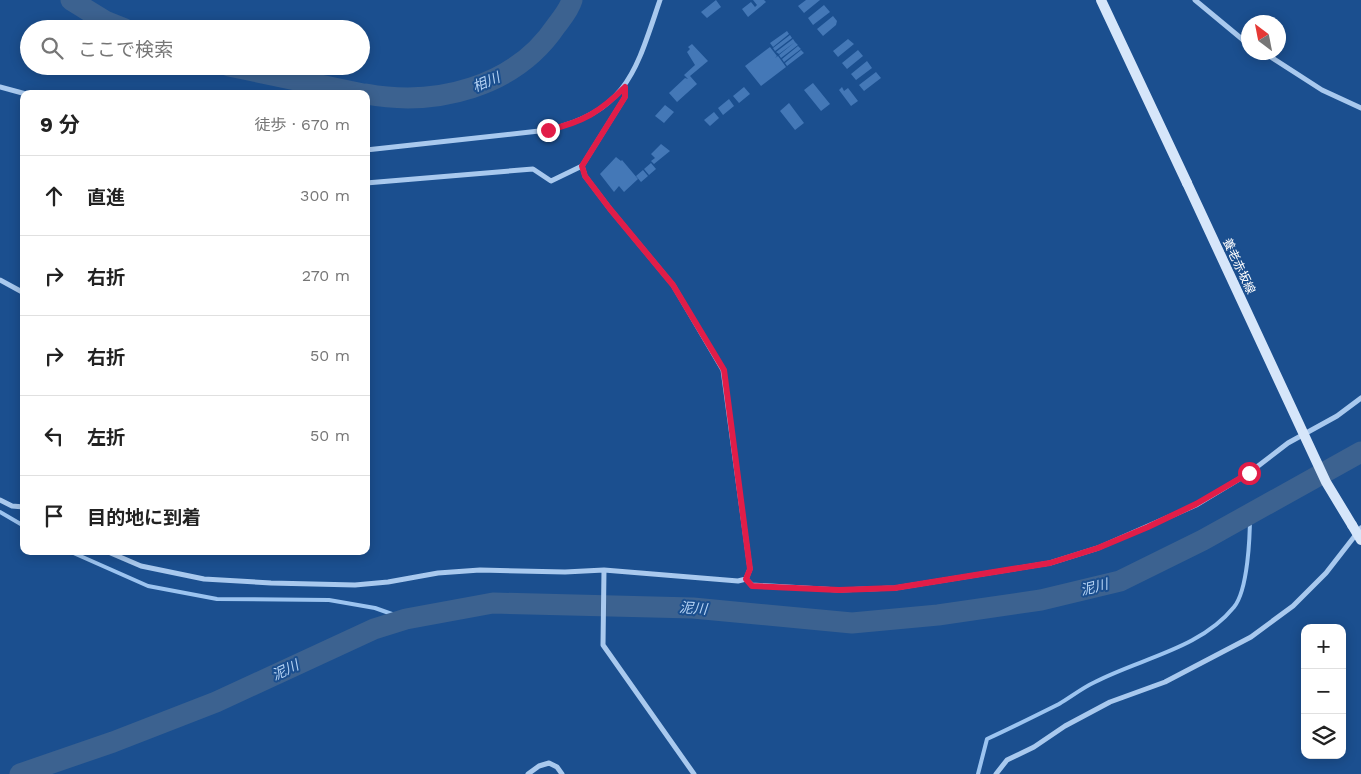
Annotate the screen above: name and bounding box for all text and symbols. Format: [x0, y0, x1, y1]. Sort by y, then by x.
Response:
north arrow [1241, 15, 1286, 60]
search box [20, 20, 370, 75]
icon: search [38, 34, 66, 62]
text: ここで検索 [78, 38, 173, 61]
water label: 相川 [470, 68, 504, 95]
text: 9 分 [40, 112, 80, 137]
text: 徒歩 · 670 m [255, 115, 350, 134]
route end [537, 119, 560, 142]
icon: ahead [40, 182, 68, 210]
text: 直進 [87, 186, 125, 209]
text: 300 m [300, 186, 350, 205]
street label: 養老赤坂線 [1220, 236, 1258, 296]
icon: right [40, 262, 68, 290]
text: 右折 [87, 266, 125, 289]
text: 270 m [302, 266, 350, 285]
icon: right [40, 342, 68, 370]
text: 右折 [87, 346, 125, 369]
text: 50 m [310, 346, 350, 365]
icon: left [40, 422, 68, 450]
text: 左折 [87, 426, 125, 449]
text: 50 m [310, 426, 350, 445]
route start [1238, 462, 1261, 485]
icon: arrive [40, 502, 68, 530]
text: 目的地に到着 [87, 506, 201, 529]
water label: 泥川 [1078, 575, 1111, 598]
water label: 泥川 [678, 599, 710, 617]
map controls [1301, 624, 1346, 759]
button: + [1301, 624, 1346, 669]
water label: 泥川 [269, 656, 303, 683]
button: − [1301, 669, 1346, 714]
button: layers [1301, 714, 1346, 759]

